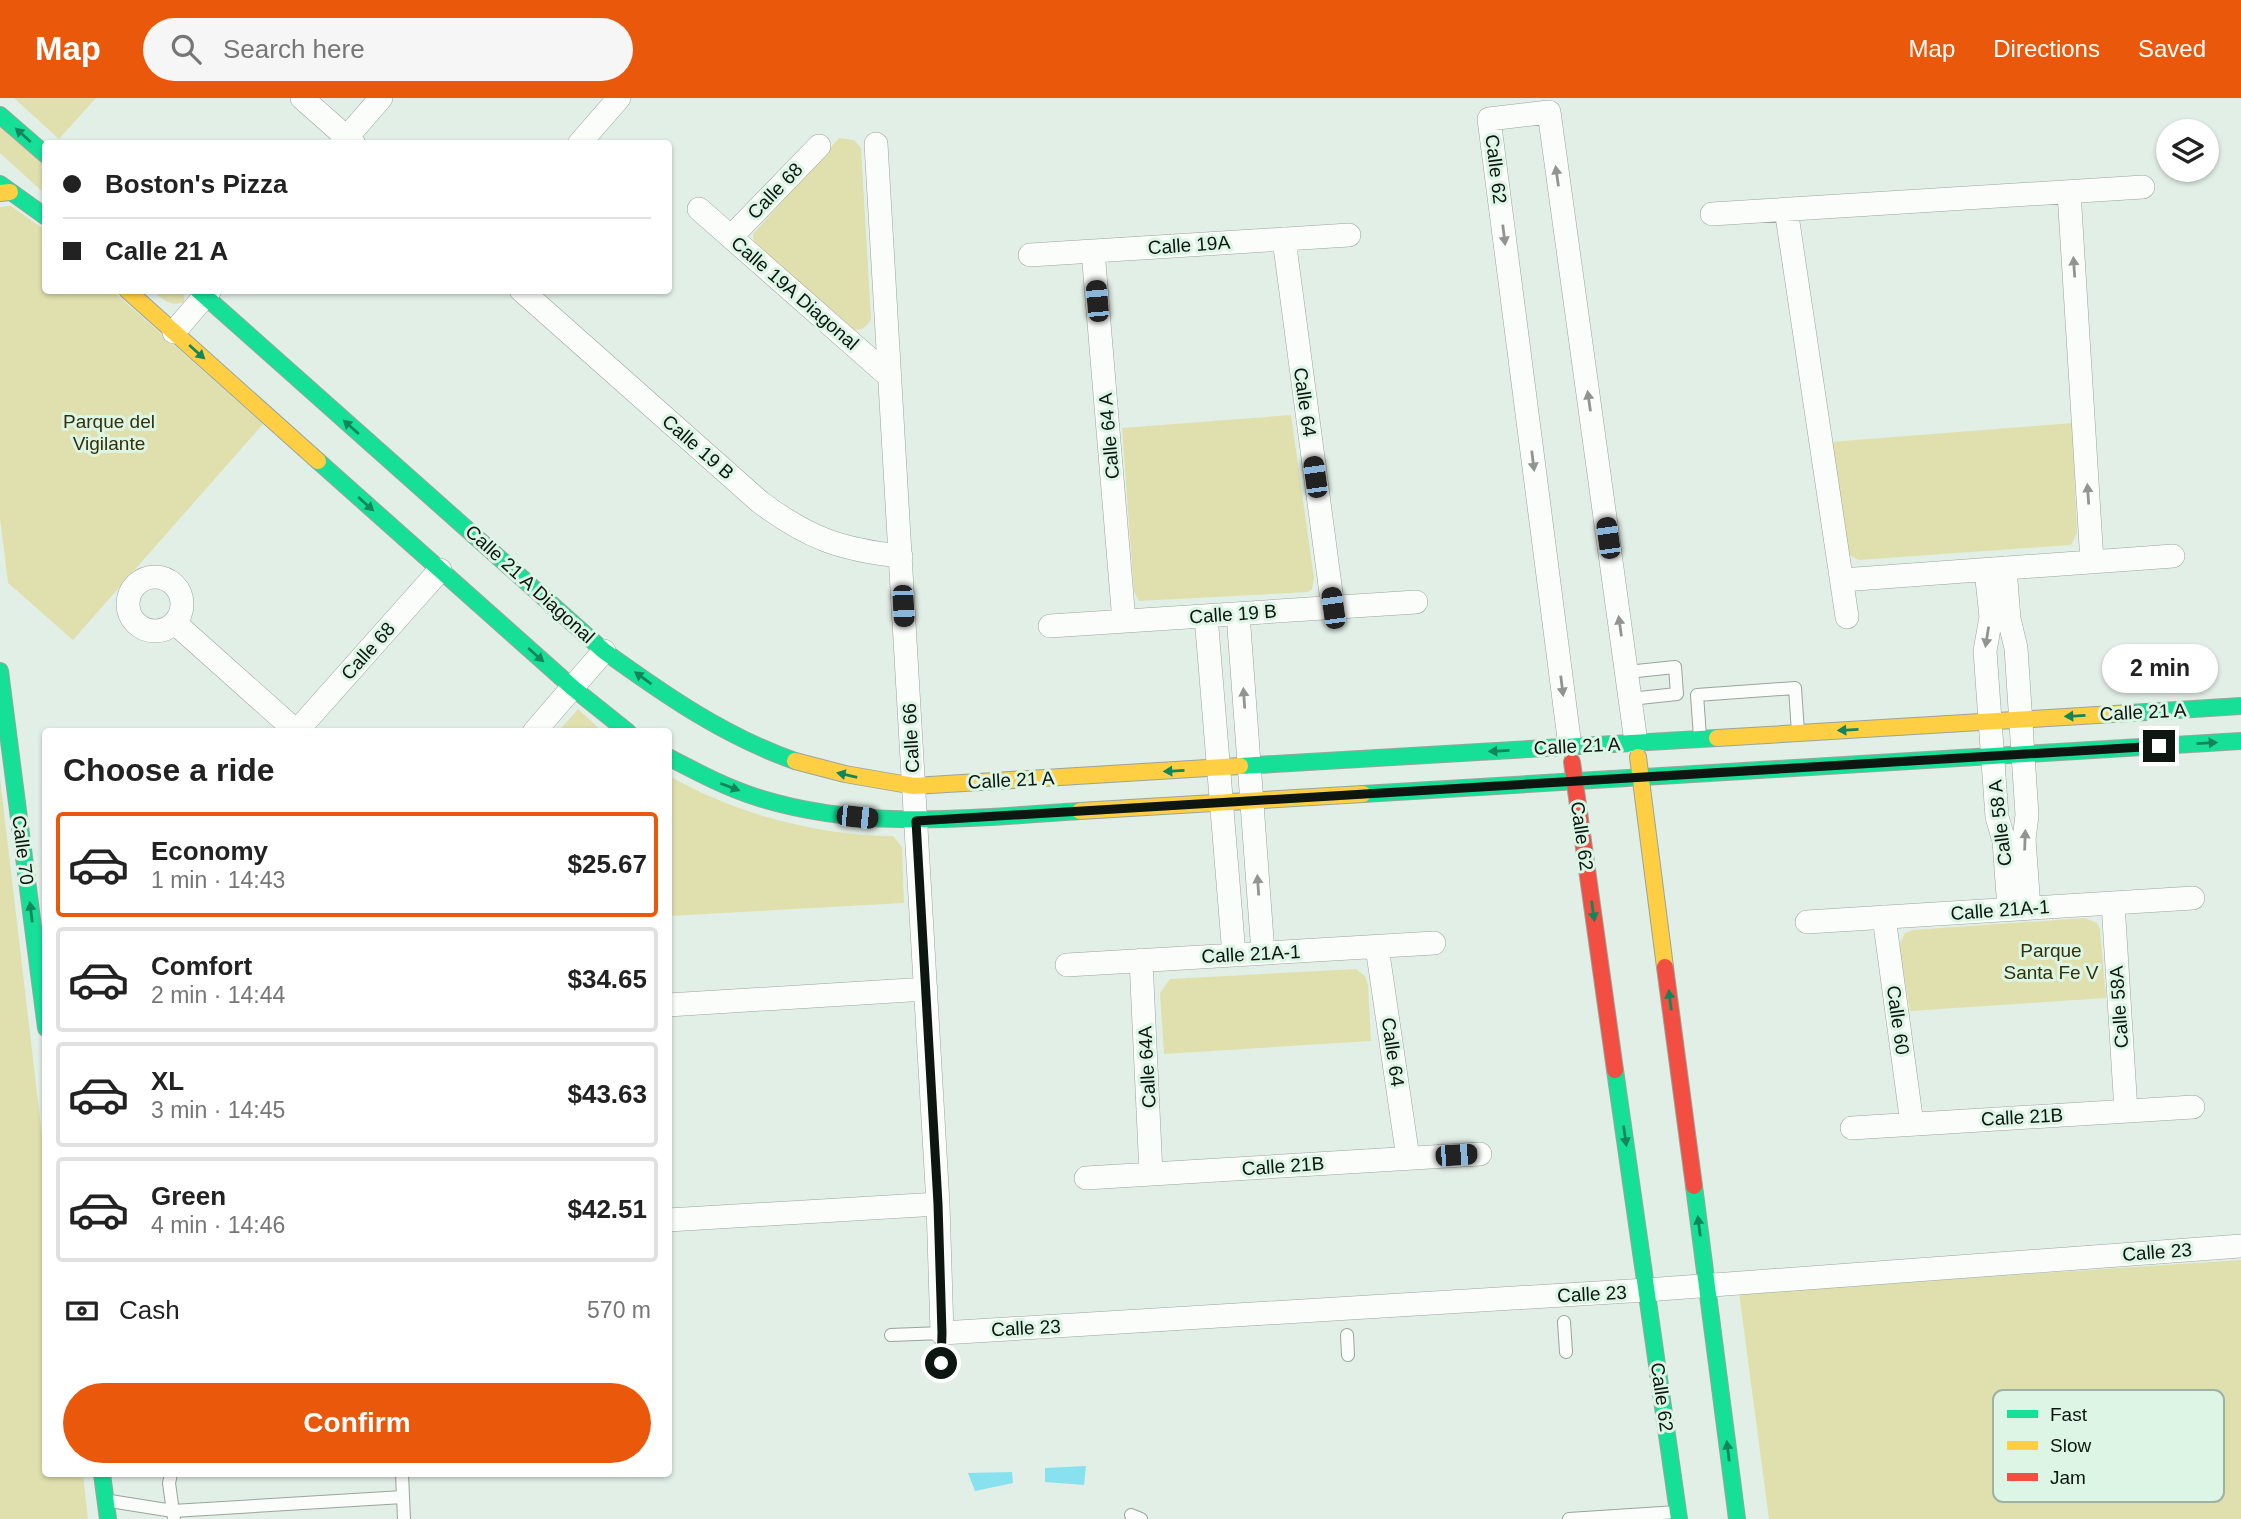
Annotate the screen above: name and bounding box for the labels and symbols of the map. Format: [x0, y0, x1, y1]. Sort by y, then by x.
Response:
one-way arrow [14, 127, 32, 143]
street label: Calle 62 [1481, 133, 1511, 205]
street label: Calle 68 [743, 159, 807, 223]
one-way arrow [1552, 164, 1563, 186]
one-way arrow [1499, 224, 1510, 246]
street label: Calle 19A Diagonal [727, 232, 863, 354]
street label: Calle 19A [1147, 232, 1231, 258]
one-way arrow [2068, 256, 2079, 278]
car [1085, 279, 1110, 323]
one-way arrow [188, 344, 206, 360]
street label: Calle 64 [1290, 366, 1320, 438]
one-way arrow [1583, 390, 1594, 412]
street label: Calle 64 A [1095, 392, 1123, 480]
street label: Calle 19 B [658, 410, 738, 484]
park label: Parque del Vigilante [63, 411, 155, 454]
one-way arrow [343, 419, 360, 435]
one-way arrow [1528, 450, 1539, 472]
car [1302, 455, 1329, 499]
one-way arrow [2082, 483, 2093, 505]
one-way arrow [358, 496, 375, 511]
car [1595, 516, 1622, 560]
street label: Calle 21 A Diagonal [461, 521, 599, 647]
car [892, 584, 915, 628]
car [1320, 586, 1347, 630]
street label: Calle 19 B [1189, 600, 1277, 628]
one-way arrow [1615, 615, 1626, 637]
street label: Calle 68 [337, 618, 399, 684]
one-way arrow [1981, 626, 1992, 648]
callout: 2 min [2101, 644, 2217, 694]
one-way arrow [527, 647, 545, 663]
one-way arrow [634, 672, 652, 686]
one-way arrow [1557, 676, 1568, 698]
one-way arrow [1238, 687, 1249, 709]
street label: Calle 21 A [2099, 699, 2187, 725]
street label: Calle 66 [899, 703, 923, 773]
one-way arrow [2064, 711, 2086, 722]
one-way arrow [1837, 724, 1859, 735]
route end [2143, 730, 2175, 762]
street label: Calle 21 A [1533, 733, 1621, 759]
one-way arrow [2196, 737, 2218, 748]
one-way arrow [1487, 745, 1509, 756]
one-way arrow [1162, 765, 1184, 776]
street label: Calle 21 A [967, 767, 1055, 793]
one-way arrow [836, 769, 858, 780]
street label: Calle 58 A [1984, 778, 2016, 867]
one-way arrow [719, 781, 740, 792]
street label: Calle 62 [1567, 800, 1597, 872]
car [836, 804, 879, 830]
street label: Calle 70 [8, 814, 38, 886]
one-way arrow [2020, 829, 2031, 851]
one-way arrow [1252, 874, 1263, 896]
street label: Calle 21A-1 [1950, 896, 2050, 924]
one-way arrow [1588, 900, 1599, 922]
one-way arrow [25, 901, 36, 923]
park label: Parque Santa Fe V [2003, 940, 2099, 983]
street label: Calle 21A-1 [1201, 941, 1301, 967]
street label: Calle 58A [2106, 965, 2132, 1049]
street label: Calle 60 [1883, 984, 1913, 1056]
one-way arrow [1664, 989, 1675, 1011]
street label: Calle 64 [1378, 1016, 1408, 1088]
street label: Calle 64A [1134, 1025, 1160, 1109]
street label: Calle 21B [1980, 1104, 2064, 1130]
one-way arrow [1619, 1125, 1630, 1147]
car [1435, 1143, 1478, 1167]
street label: Calle 21B [1241, 1153, 1325, 1179]
one-way arrow [1693, 1215, 1704, 1237]
street label: Calle 23 [2121, 1239, 2193, 1265]
street label: Calle 23 [1557, 1282, 1627, 1306]
street label: Calle 23 [991, 1316, 1061, 1340]
route start [925, 1347, 957, 1379]
street label: Calle 62 [1647, 1361, 1677, 1433]
legend [1993, 1390, 2224, 1502]
text: Fast [2050, 1404, 2088, 1425]
text: Slow [2050, 1435, 2091, 1456]
one-way arrow [1722, 1440, 1733, 1462]
text: Jam [2050, 1467, 2086, 1488]

